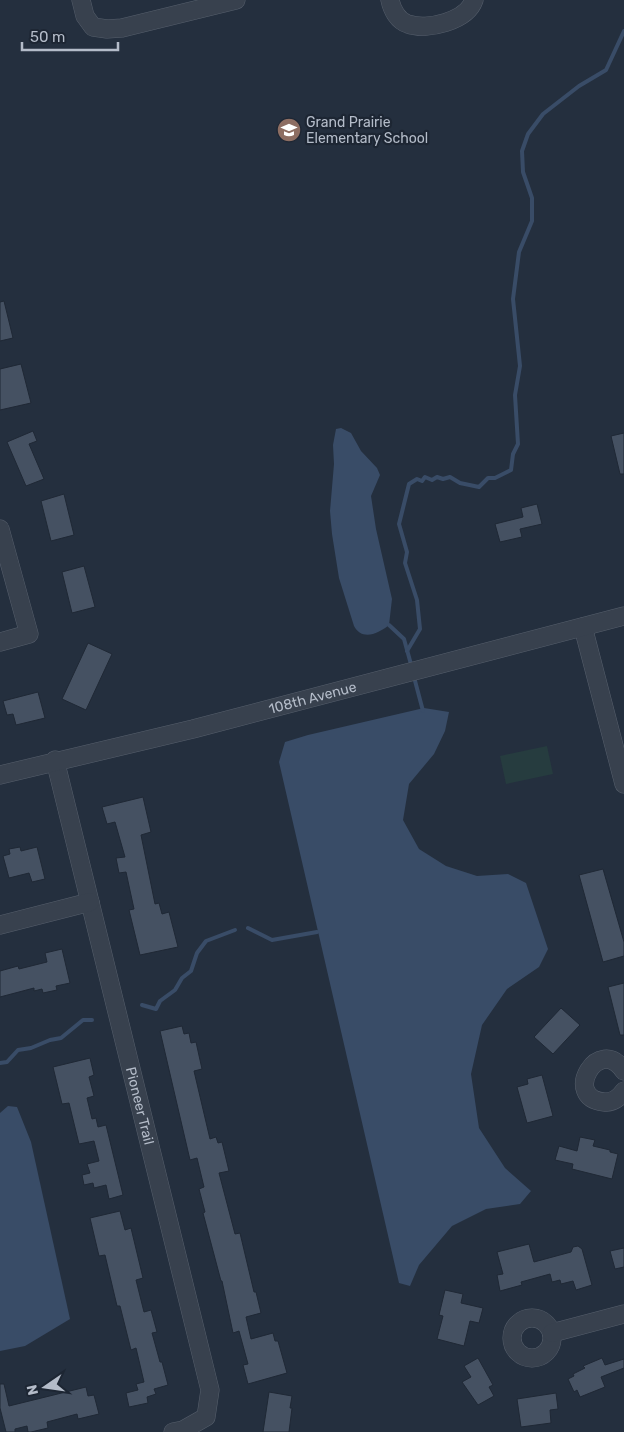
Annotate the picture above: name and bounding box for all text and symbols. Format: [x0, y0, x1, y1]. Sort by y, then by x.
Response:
scale bar [22, 20, 119, 52]
text: 50 m [30, 28, 65, 46]
place label: Grand Prairie Elementary School [306, 114, 428, 147]
school or university icon: Grand Prairie Elementary School [276, 117, 302, 143]
street label: 108th Avenue [267, 678, 358, 718]
street label: Pioneer Trail [122, 1065, 157, 1146]
north arrow [20, 1362, 70, 1412]
text: N [23, 1383, 42, 1397]

